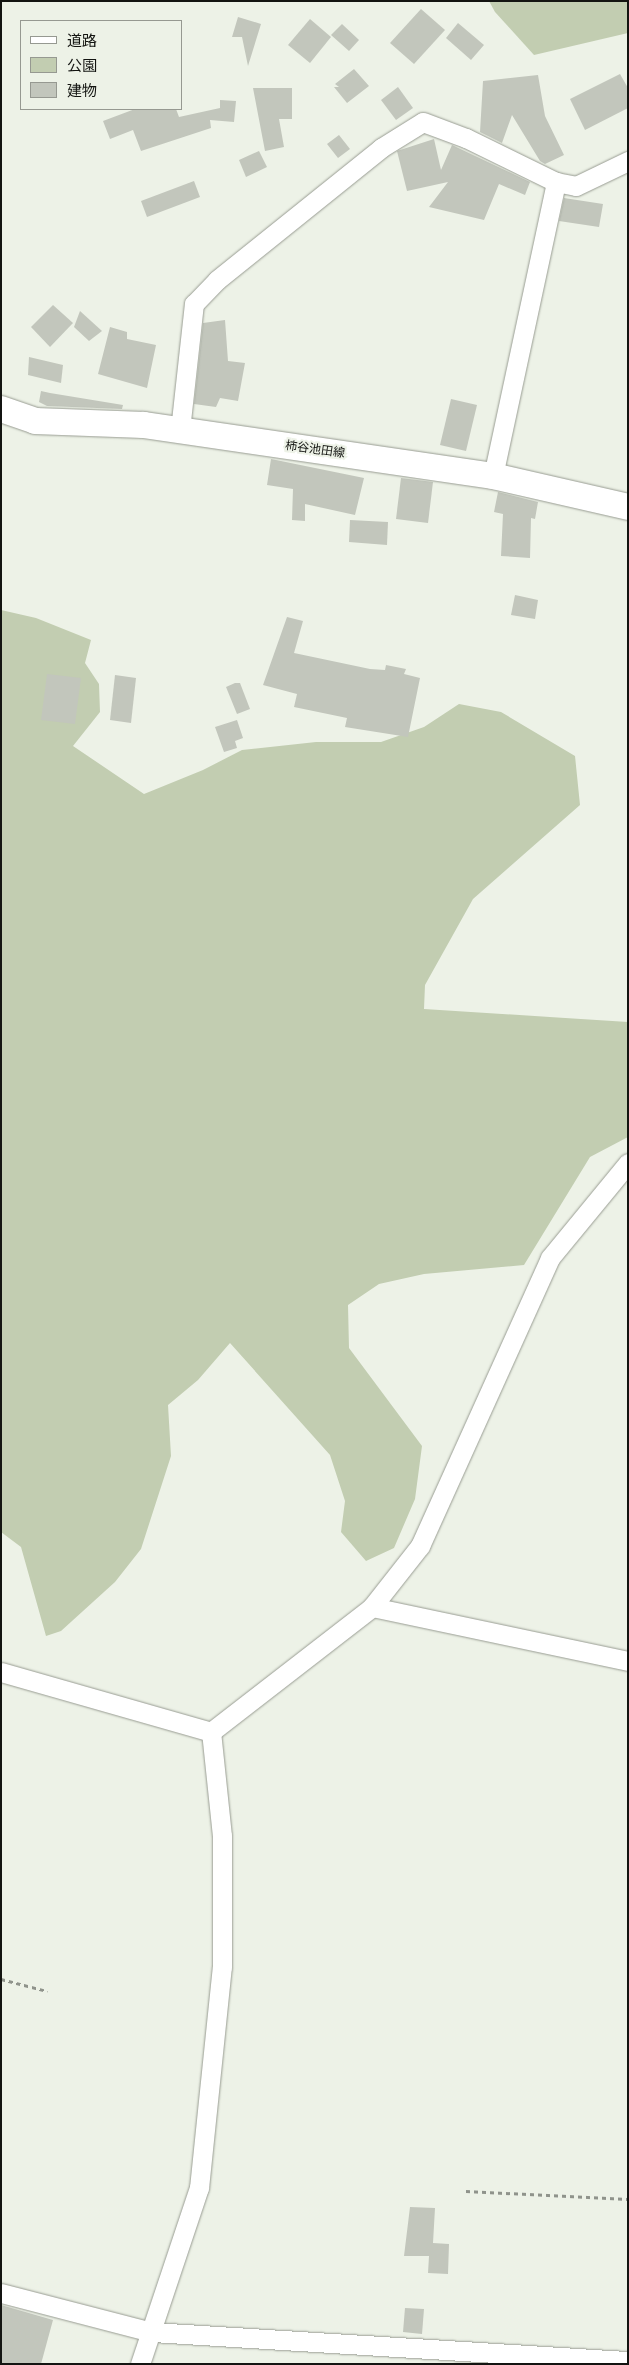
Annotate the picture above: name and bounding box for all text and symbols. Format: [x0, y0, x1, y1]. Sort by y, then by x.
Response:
legend [20, 20, 182, 110]
text: 道路 [67, 32, 97, 50]
text: 公園 [67, 57, 97, 75]
text: 建物 [67, 82, 97, 100]
street label: 柿谷池田線 [284, 439, 346, 461]

